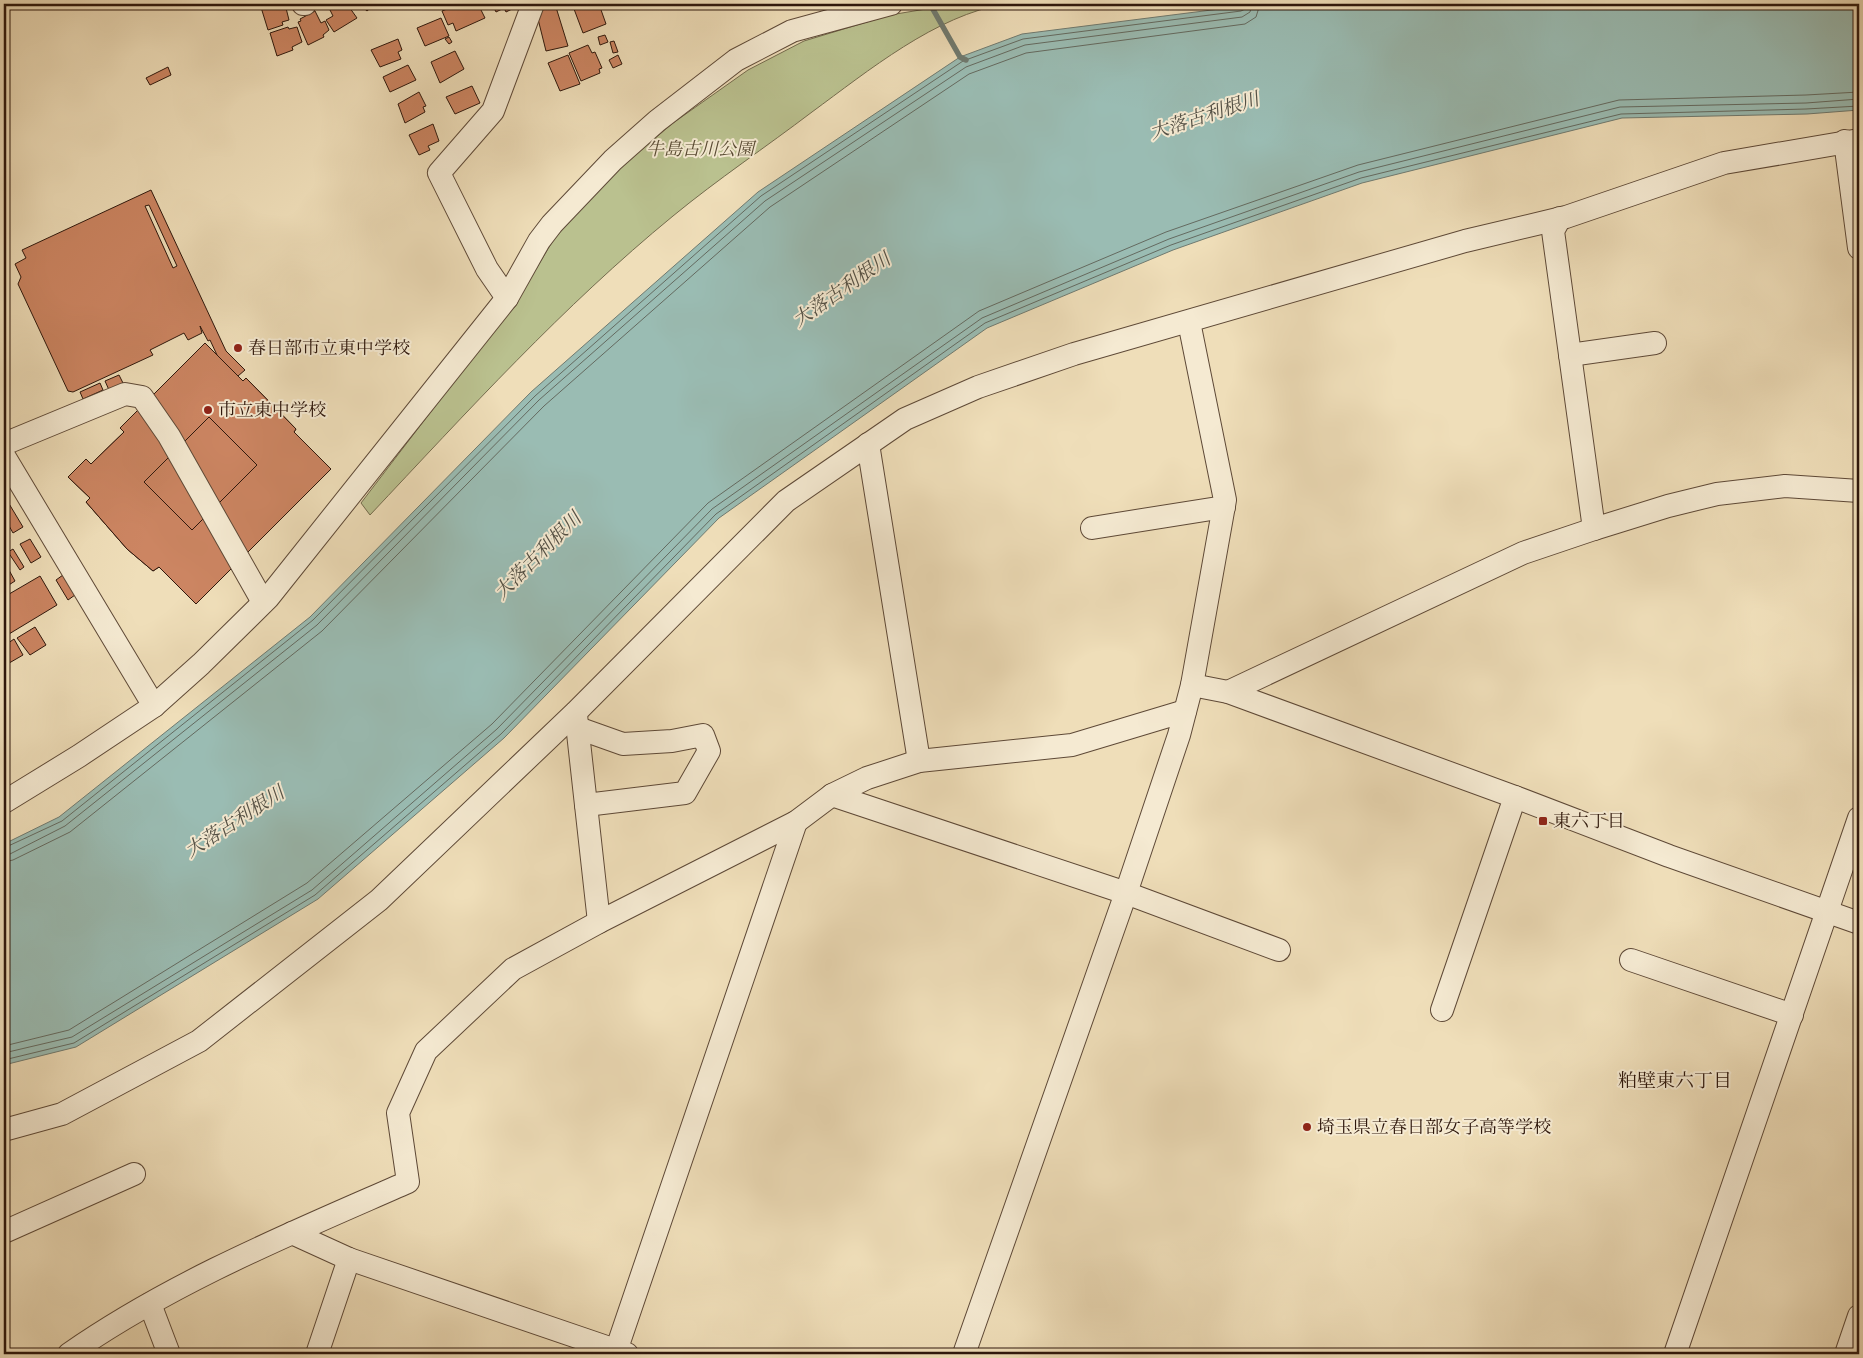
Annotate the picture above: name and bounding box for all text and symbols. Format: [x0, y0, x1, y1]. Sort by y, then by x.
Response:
water label: 大落古利根川 [1147, 87, 1264, 144]
park label: 牛島古川公園 [646, 139, 757, 160]
water label: 大落古利根川 [789, 247, 896, 332]
place label: 春日部市立東中学校 [248, 338, 410, 359]
marker: 春日部市立東中学校 [232, 342, 244, 354]
place label: 市立東中学校 [218, 400, 326, 421]
marker: 市立東中学校 [202, 404, 214, 416]
water label: 大落古利根川 [490, 506, 587, 604]
water label: 大落古利根川 [181, 780, 290, 862]
place label: 東六丁目 [1553, 811, 1625, 832]
marker: 東六丁目 [1537, 815, 1549, 827]
district label: 粕壁東六丁目 [1618, 1070, 1732, 1092]
place label: 埼玉県立春日部女子高等学校 [1317, 1117, 1551, 1138]
marker: 埼玉県立春日部女子高等学校 [1301, 1121, 1313, 1133]

